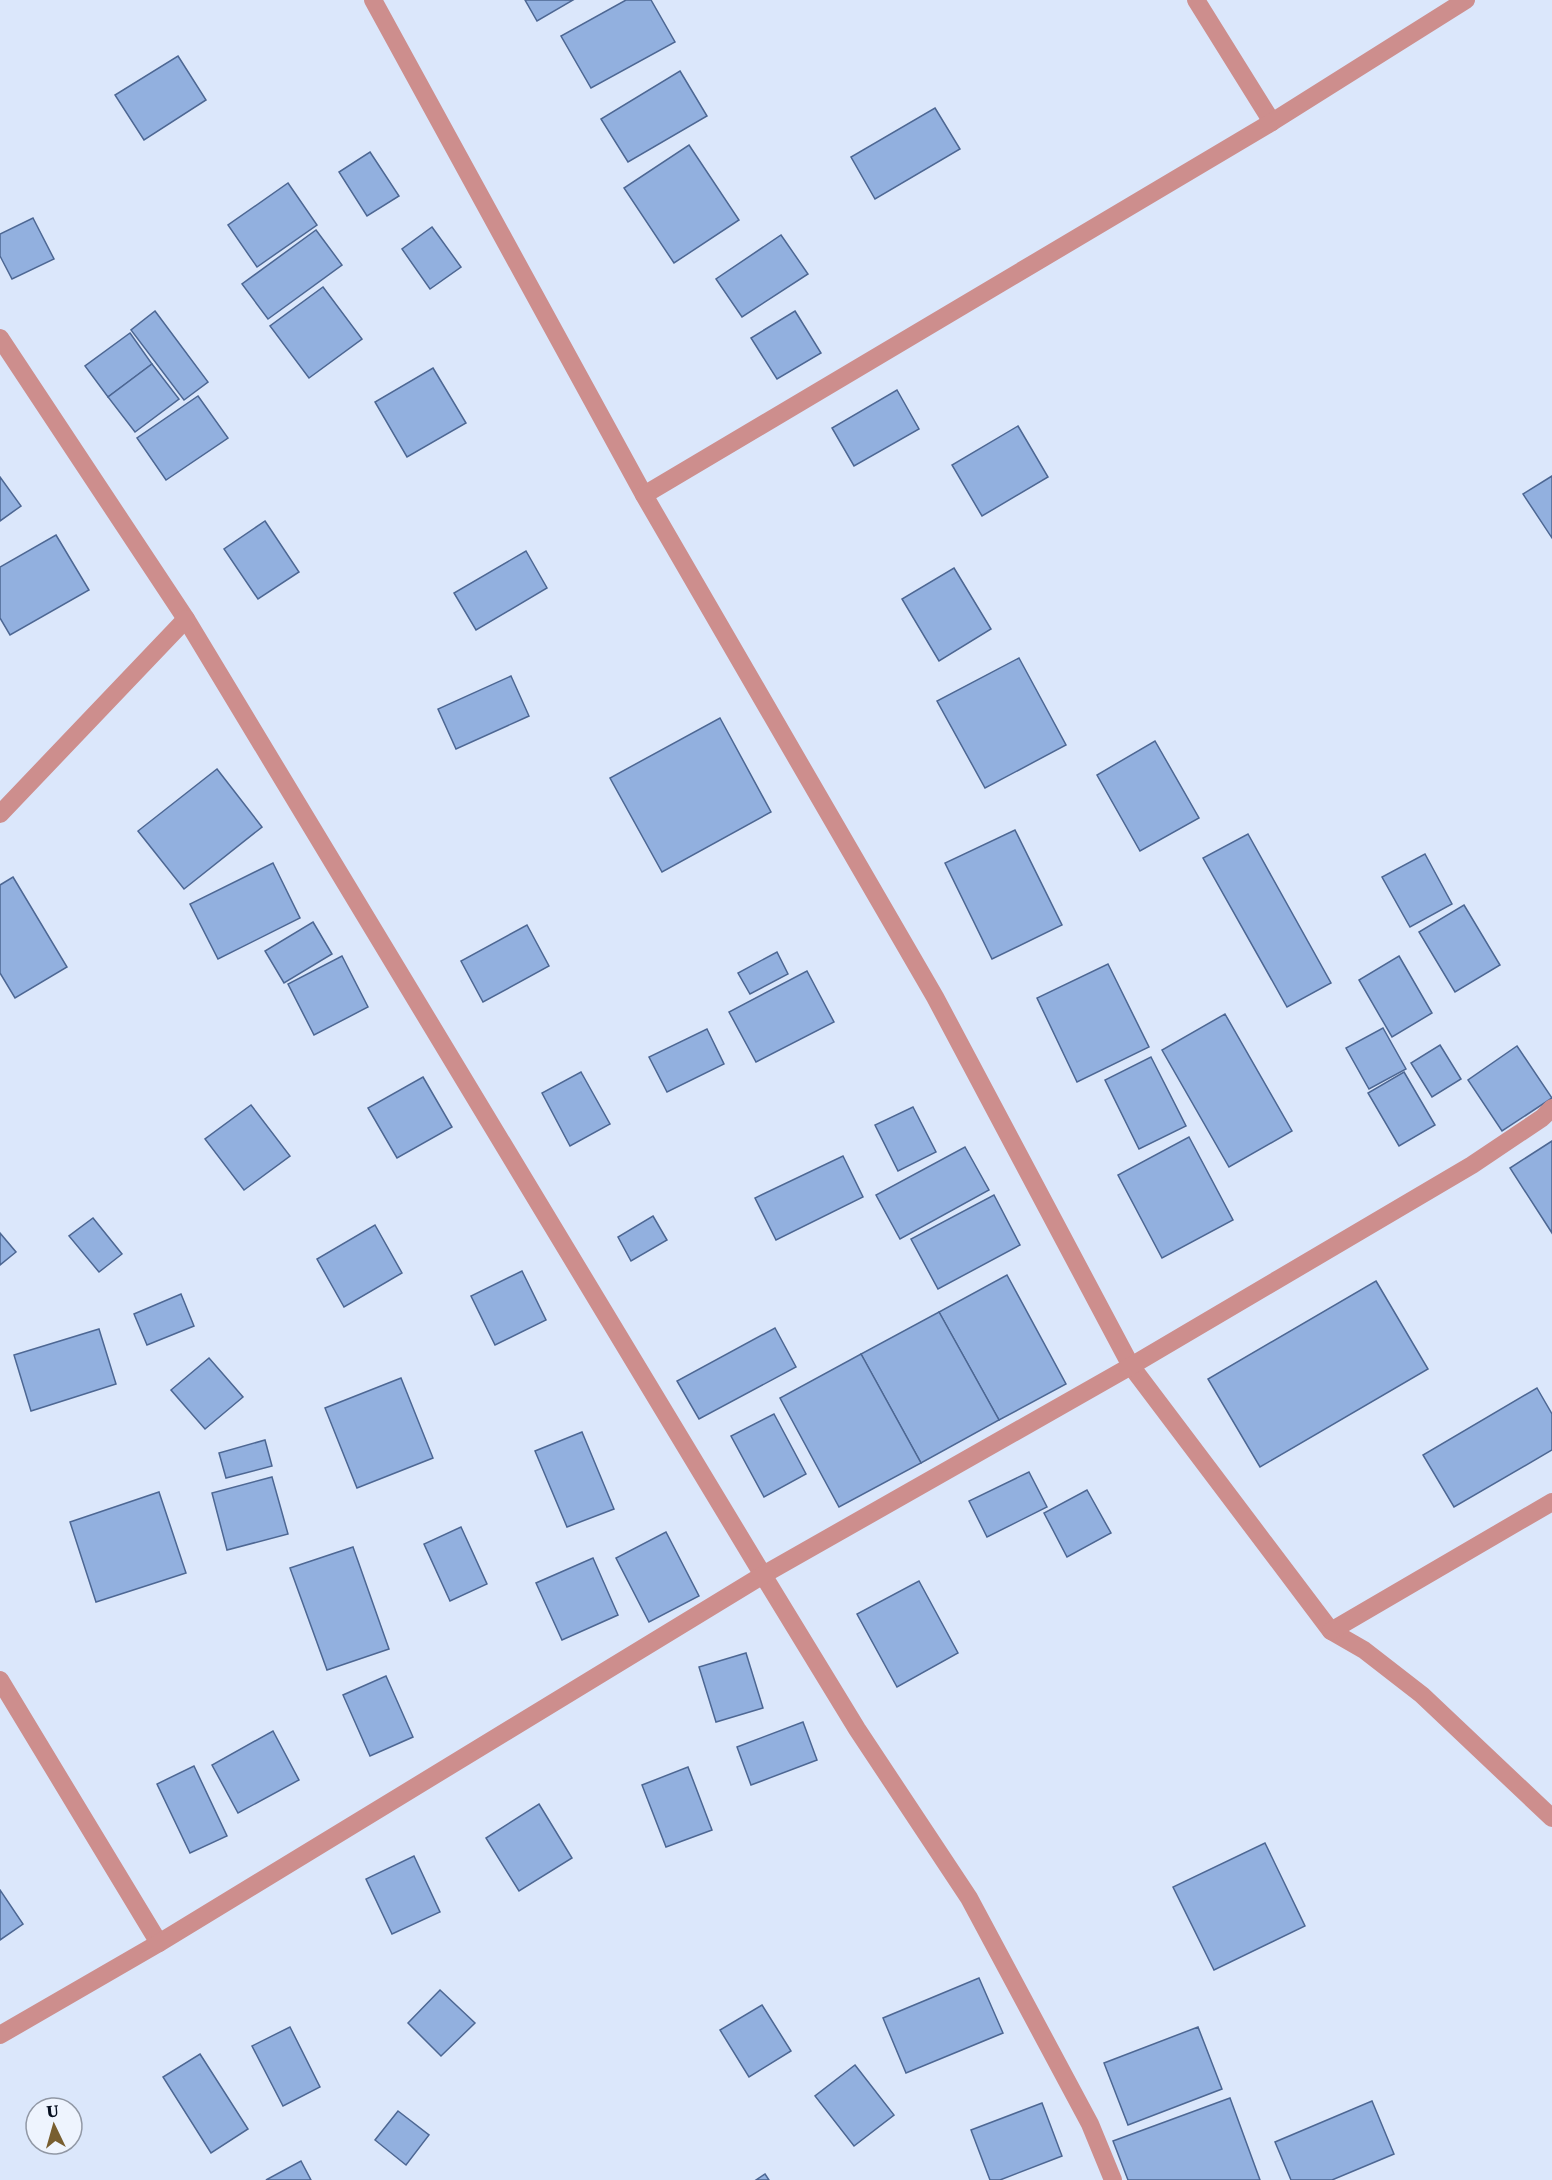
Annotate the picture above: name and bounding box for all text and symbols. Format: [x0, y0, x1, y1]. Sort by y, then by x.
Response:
north arrow [24, 2096, 84, 2156]
text: U [46, 2102, 60, 2122]

